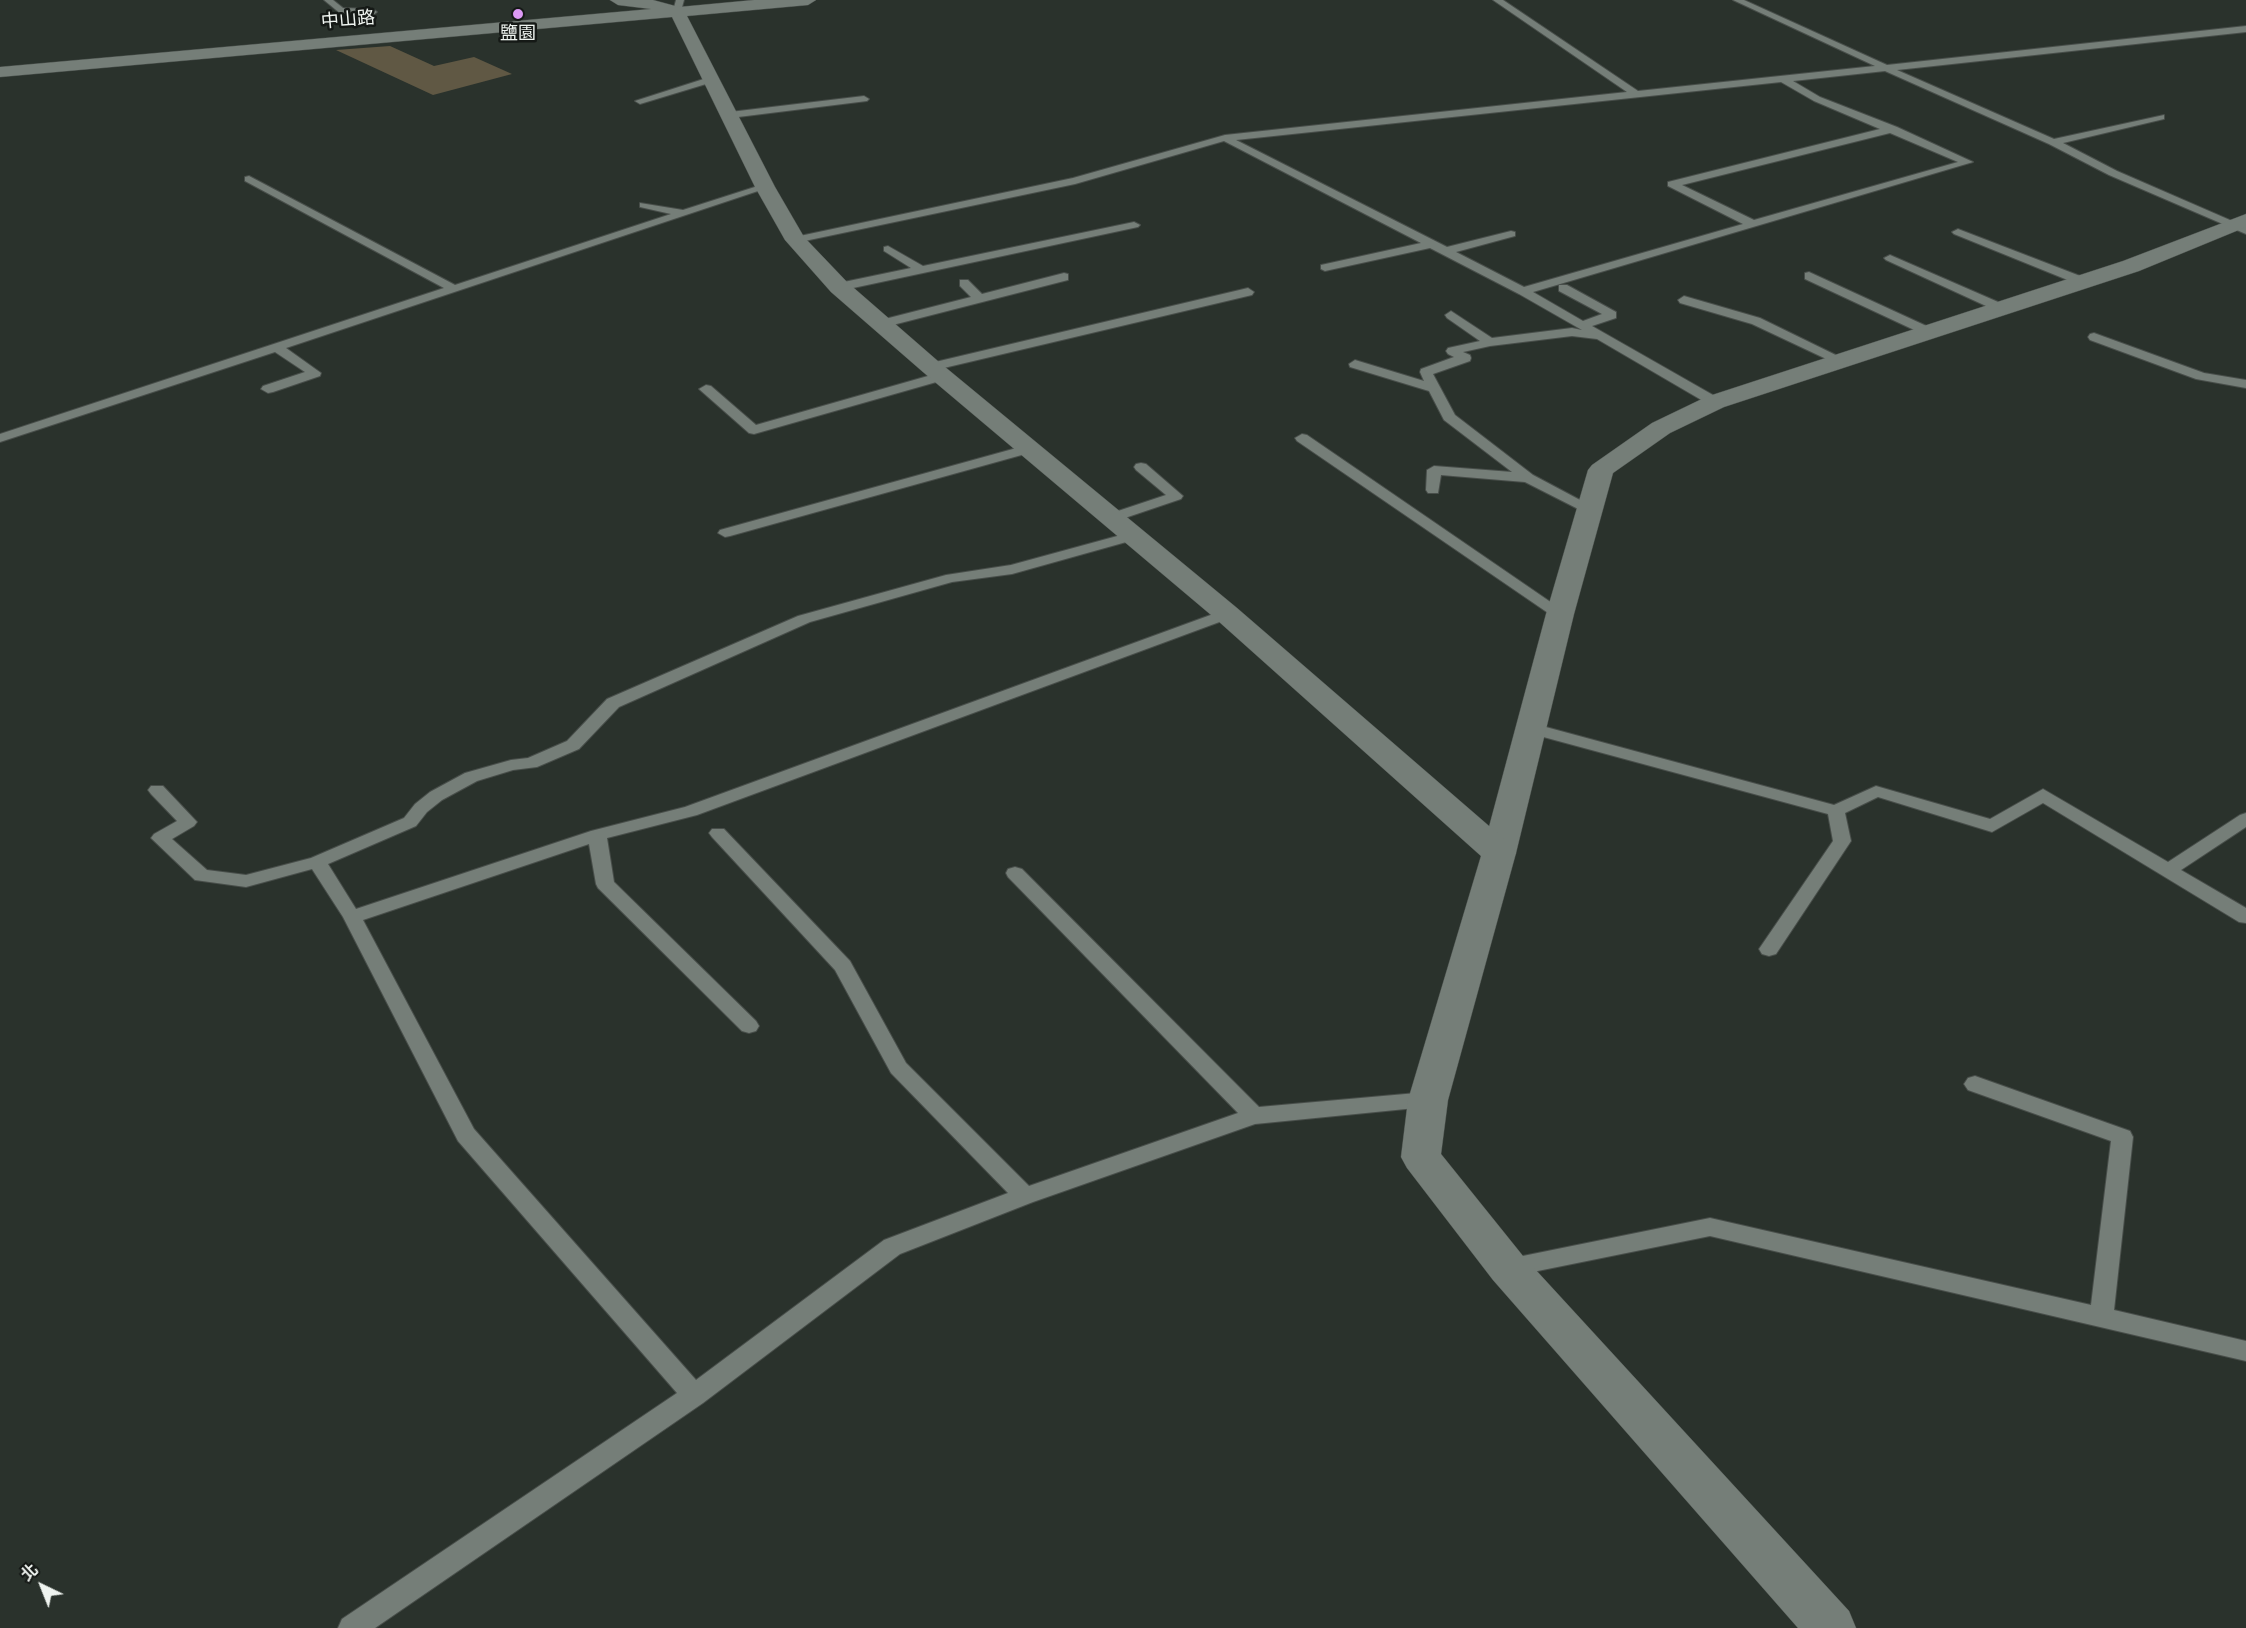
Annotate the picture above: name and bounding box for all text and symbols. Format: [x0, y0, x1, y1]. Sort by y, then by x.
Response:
street label: 中山路 [320, 7, 376, 33]
marker: 鹽園 [511, 7, 525, 21]
place label: 鹽園 [500, 23, 536, 45]
north arrow [12, 1556, 72, 1616]
text: 北 [17, 1560, 42, 1585]

